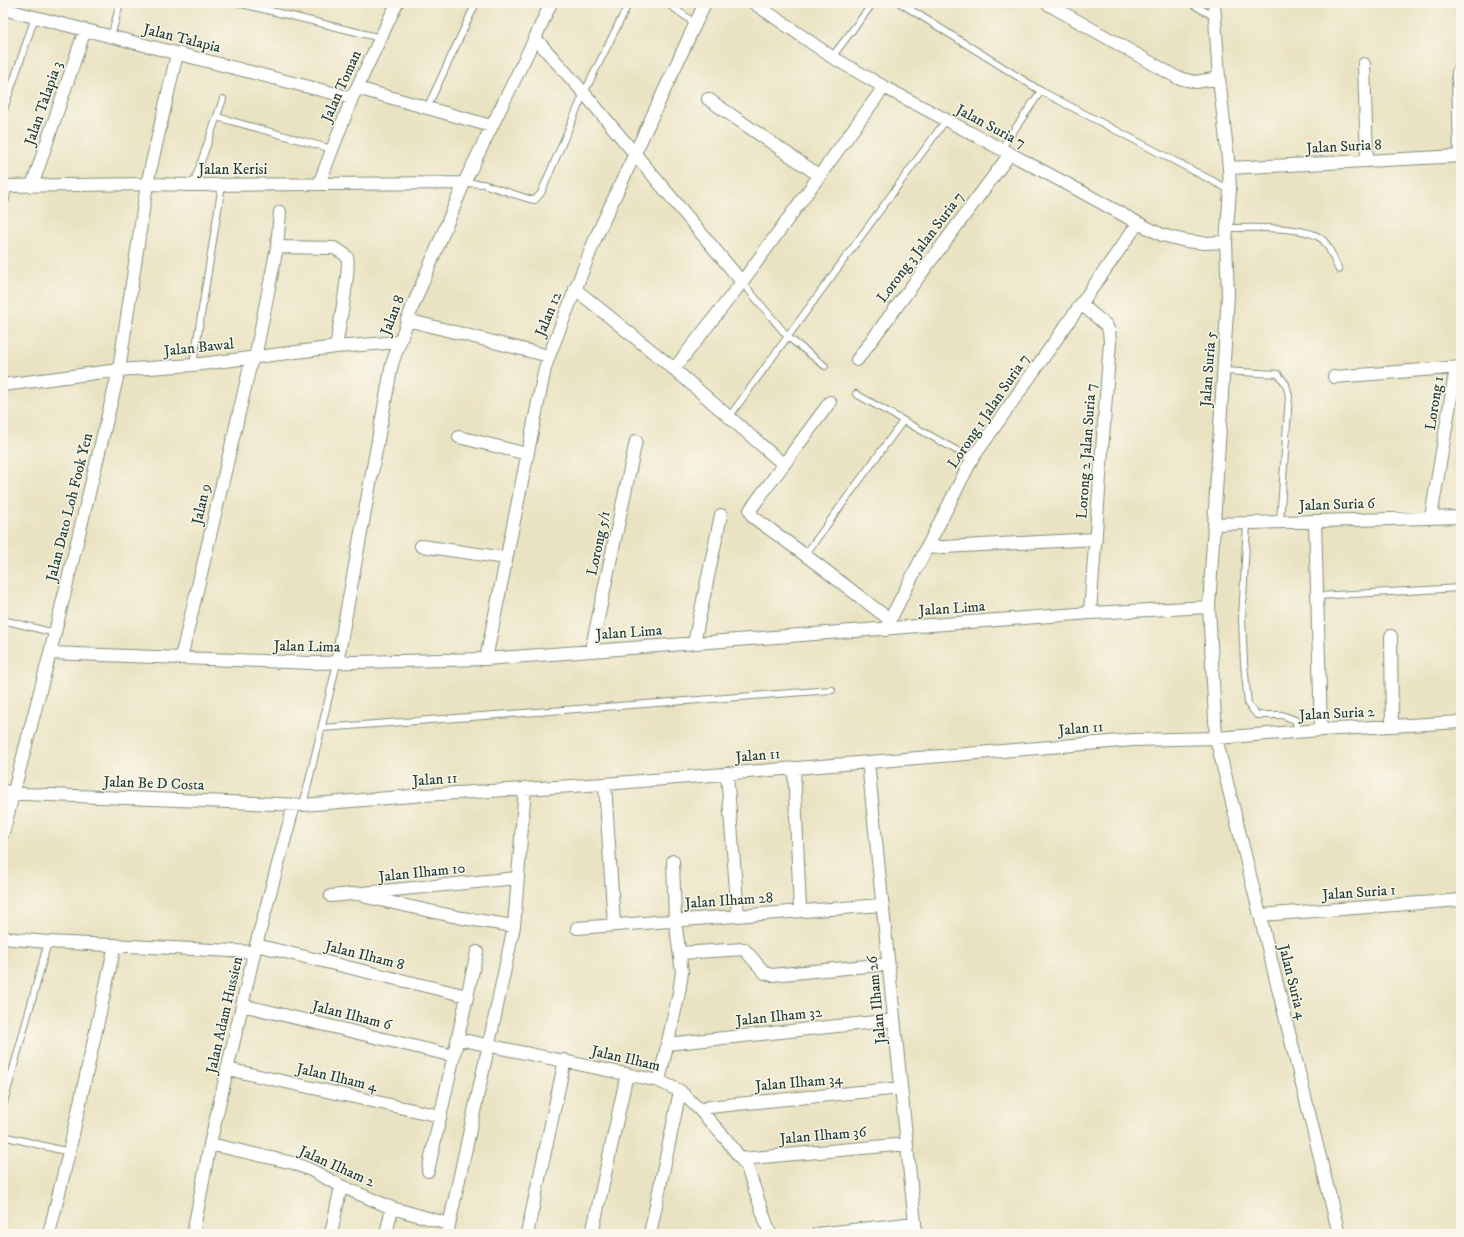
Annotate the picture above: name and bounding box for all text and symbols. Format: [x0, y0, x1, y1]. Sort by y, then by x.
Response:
street label: Jalan Talapia [139, 19, 223, 57]
street label: Jalan Toman [316, 47, 366, 127]
street label: Jalan Talapia 3 [20, 59, 67, 150]
street label: Jalan Suria 7 [951, 99, 1029, 153]
street label: Jalan Suria 8 [1304, 135, 1382, 158]
street label: Jalan Kerisi [197, 160, 268, 179]
street label: Lorong 3 Jalan Suria 7 [872, 188, 968, 307]
street label: Jalan 12 [530, 288, 566, 341]
street label: Jalan 8 [375, 292, 409, 340]
street label: Jalan Suria 5 [1196, 330, 1221, 409]
street label: Jalan Bawal [161, 334, 235, 361]
street label: Lorong 1 Jalan Suria 7 [943, 350, 1034, 472]
street label: Lorong 1 [1421, 375, 1448, 432]
street label: Lorong 2 Jalan Suria 7 [1072, 383, 1101, 519]
street label: Jalan Dato Loh Fook Yen [41, 431, 97, 585]
street label: Jalan 9 [187, 482, 215, 528]
street label: Jalan Suria 6 [1297, 494, 1376, 515]
street label: Lorong 5/1 [582, 509, 615, 577]
street label: Jalan Lima [916, 597, 986, 620]
street label: Jalan Lima [593, 621, 663, 644]
street label: Jalan Lima [272, 636, 341, 657]
street label: Jalan Suria 2 [1297, 702, 1376, 725]
street label: Jalan 11 [1056, 717, 1104, 740]
street label: Jalan 11 [733, 744, 781, 767]
street label: Jalan 11 [410, 768, 458, 791]
street label: Jalan Be D Costa [101, 772, 205, 795]
street label: Jalan Ilham 10 [376, 859, 466, 887]
street label: Jalan Suria 1 [1320, 880, 1396, 905]
street label: Jalan Ilham 28 [682, 888, 774, 913]
street label: Jalan Ilham 8 [321, 936, 406, 974]
street label: Jalan Suria 4 [1274, 941, 1311, 1022]
street label: Jalan Ilham 26 [862, 954, 891, 1047]
street label: Jalan Adam Hussien [201, 955, 247, 1077]
street label: Jalan Ilham 6 [308, 996, 395, 1035]
street label: Jalan Ilham 32 [733, 1002, 824, 1031]
street label: Jalan Ilham [588, 1041, 662, 1076]
street label: Jalan Ilham 4 [293, 1059, 379, 1096]
street label: Jalan Ilham 34 [753, 1069, 844, 1096]
street label: Jalan Ilham 36 [777, 1122, 868, 1149]
street label: Jalan Ilham 2 [294, 1141, 378, 1192]

